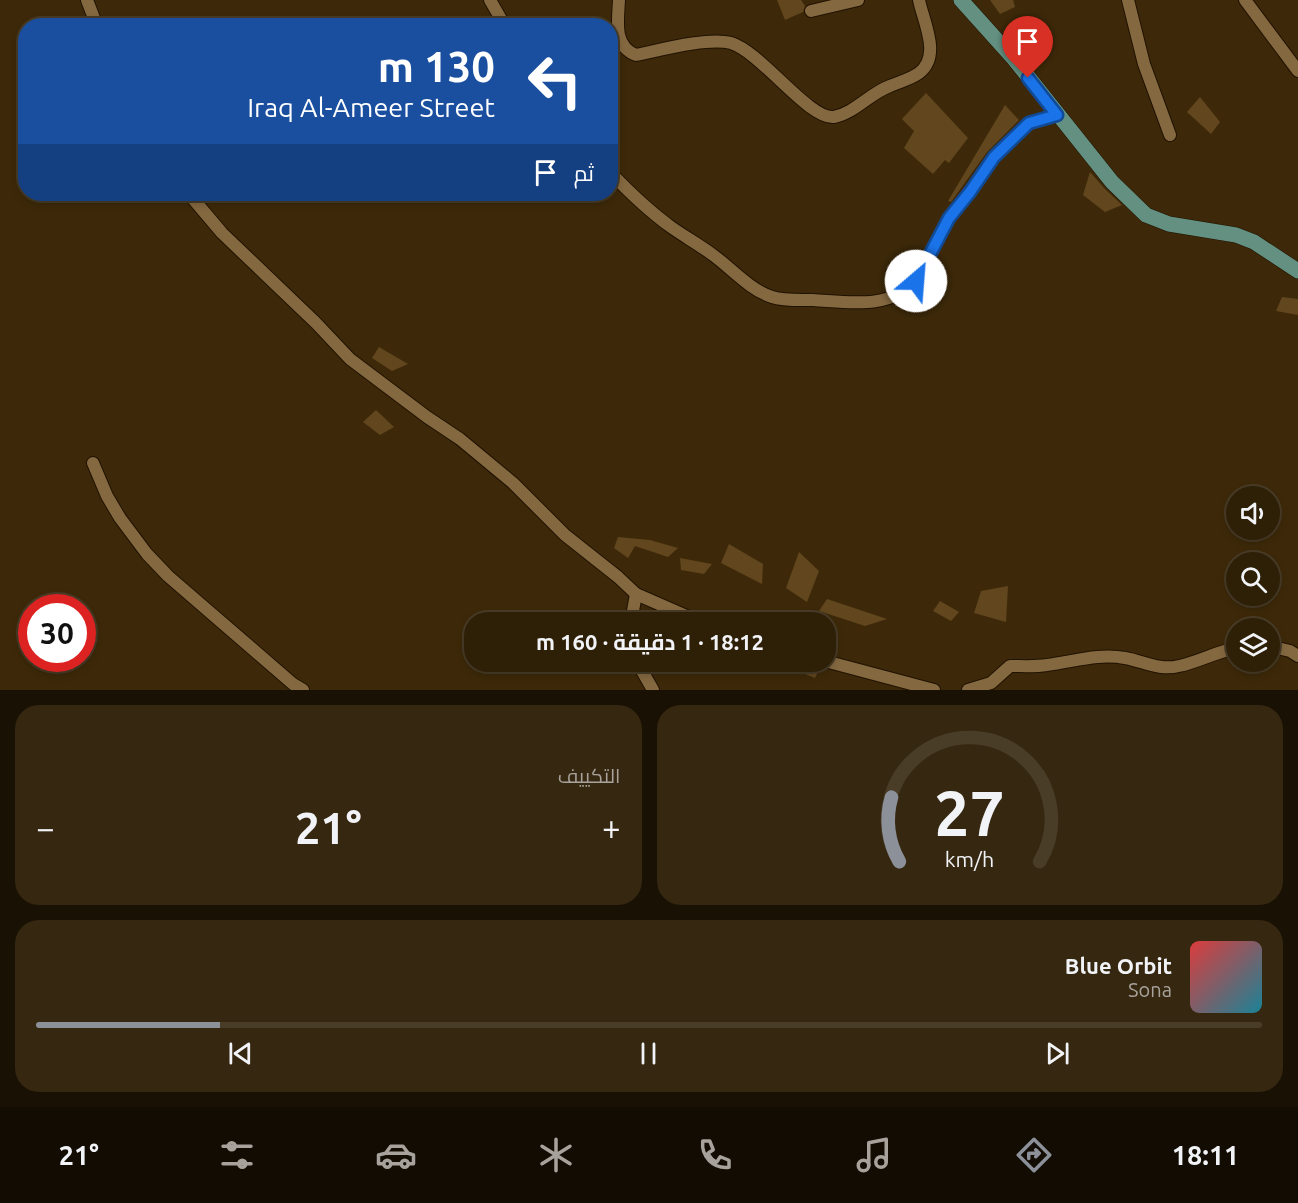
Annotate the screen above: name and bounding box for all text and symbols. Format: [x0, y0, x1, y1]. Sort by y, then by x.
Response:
pin [1002, 16, 1053, 78]
icon: arrive [1011, 25, 1044, 58]
icon: left [516, 42, 594, 120]
text: 130 m [378, 43, 495, 90]
text: Iraq Al-Ameer Street [247, 92, 495, 122]
icon: arrive [529, 156, 562, 189]
text: ثم [574, 160, 594, 185]
position arrow [884, 249, 948, 313]
map controls [1226, 486, 1280, 672]
button: sound [1226, 486, 1280, 540]
button: search [1226, 552, 1280, 606]
speed limit sign: 30 [18, 594, 96, 672]
button: layers [1226, 618, 1280, 672]
text: 18:12 · 1 دقيقة · 160 m [536, 629, 764, 654]
text: التكييف [558, 764, 621, 787]
text: 27 [935, 778, 1005, 848]
text: 21° [295, 802, 362, 853]
text: − [36, 809, 55, 846]
text: + [602, 809, 621, 846]
text: km/h [945, 847, 994, 871]
text: Blue Orbit [1065, 953, 1172, 978]
text: Sona [1128, 978, 1172, 1001]
icon: previous [224, 1037, 257, 1070]
icon: pause [632, 1037, 665, 1070]
icon: next [1041, 1037, 1074, 1070]
icon: filters [216, 1134, 258, 1176]
icon: car [375, 1134, 417, 1176]
icon: climate [535, 1134, 577, 1176]
icon: phone [694, 1134, 736, 1176]
icon: music [853, 1134, 895, 1176]
icon: directions [1013, 1134, 1055, 1176]
text: 21° [59, 1140, 99, 1170]
text: 18:11 [1172, 1140, 1239, 1170]

